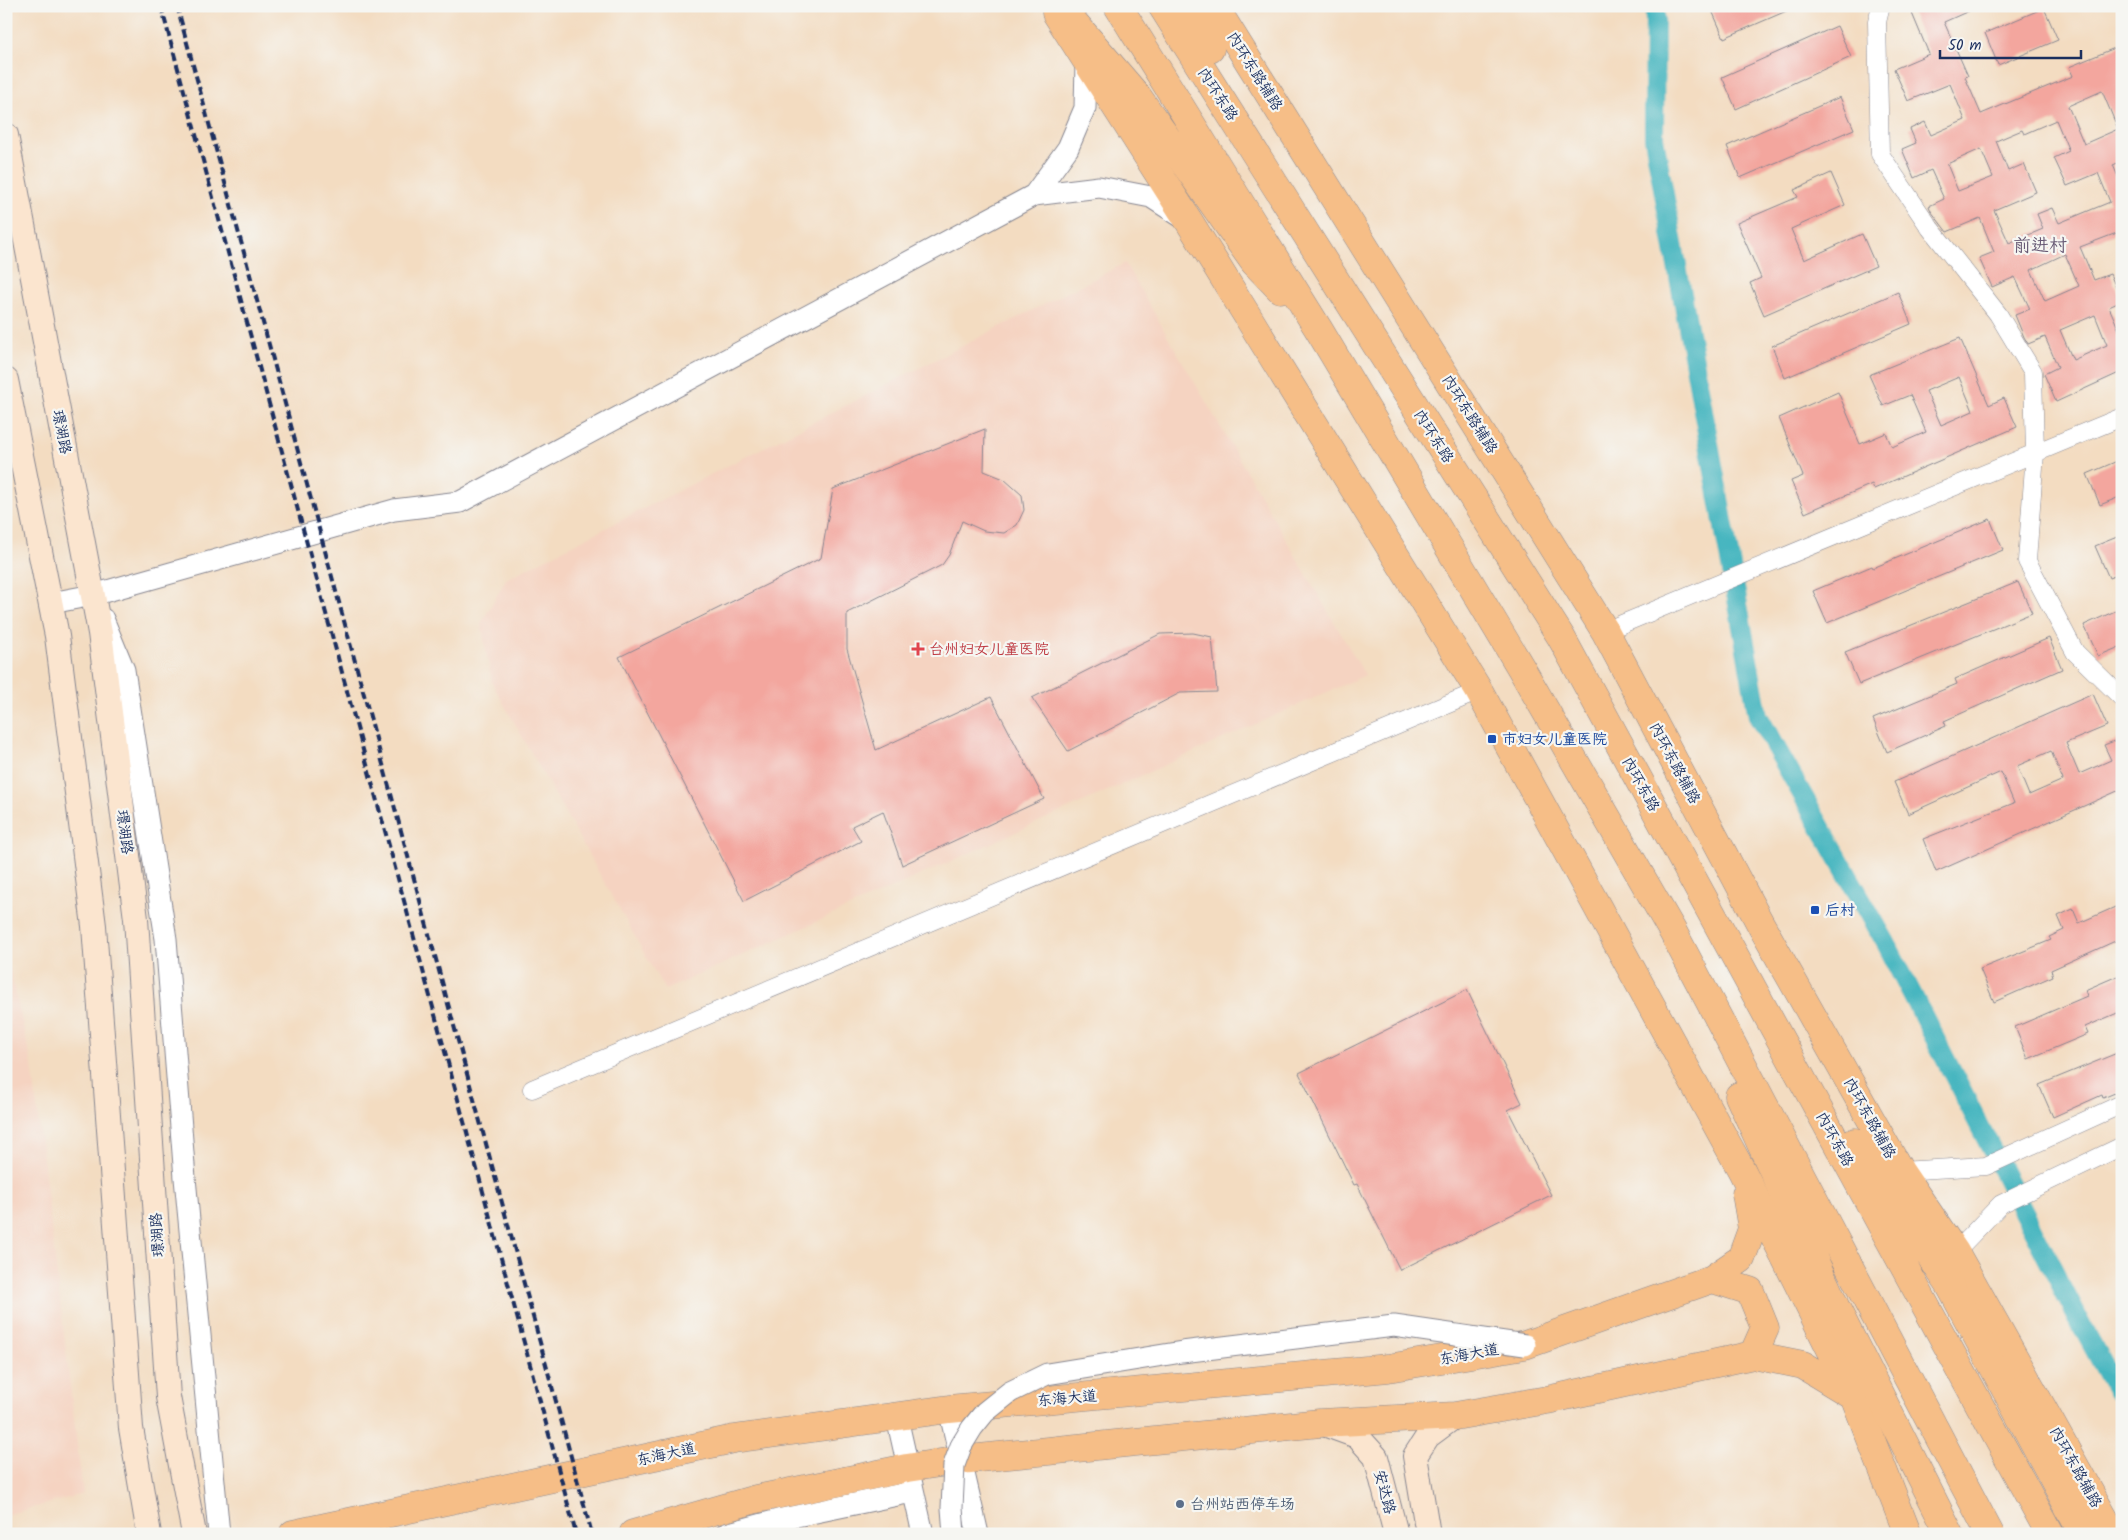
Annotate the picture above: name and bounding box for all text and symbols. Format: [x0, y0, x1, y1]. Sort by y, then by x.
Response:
street label: 内环东路辅路 [1220, 27, 1288, 116]
scale bar [1940, 28, 2082, 60]
text: 50 m [1948, 34, 1982, 58]
street label: 内环东路 [1191, 63, 1244, 126]
district label: 前进村 [2013, 232, 2067, 261]
street label: 内环东路辅路 [1435, 370, 1503, 459]
street label: 内环东路 [1407, 405, 1459, 468]
street label: 璟湖路 [45, 408, 77, 457]
place label: 台州妇女儿童医院 [929, 638, 1049, 662]
marker: 台州妇女儿童医院 [911, 642, 925, 656]
street label: 内环东路辅路 [1642, 718, 1706, 809]
place label: 市妇女儿童医院 [1502, 728, 1607, 752]
marker: 市妇女儿童医院 [1486, 733, 1498, 745]
street label: 内环东路 [1615, 752, 1665, 817]
street label: 璟湖路 [109, 808, 139, 856]
place label: 后村 [1825, 899, 1855, 923]
marker: 后村 [1809, 904, 1821, 916]
street label: 内环东路辅路 [1837, 1073, 1901, 1164]
street label: 内环东路 [1809, 1107, 1859, 1172]
street label: 璟湖路 [144, 1212, 172, 1258]
street label: 东海大道 [1438, 1338, 1501, 1372]
street label: 东海大道 [1036, 1384, 1098, 1414]
street label: 内环东路辅路 [2043, 1422, 2107, 1513]
street label: 东海大道 [634, 1437, 698, 1473]
street label: 安达路 [1367, 1467, 1401, 1517]
place label: 台州站西停车场 [1190, 1493, 1295, 1517]
marker: 台州站西停车场 [1174, 1498, 1186, 1510]

